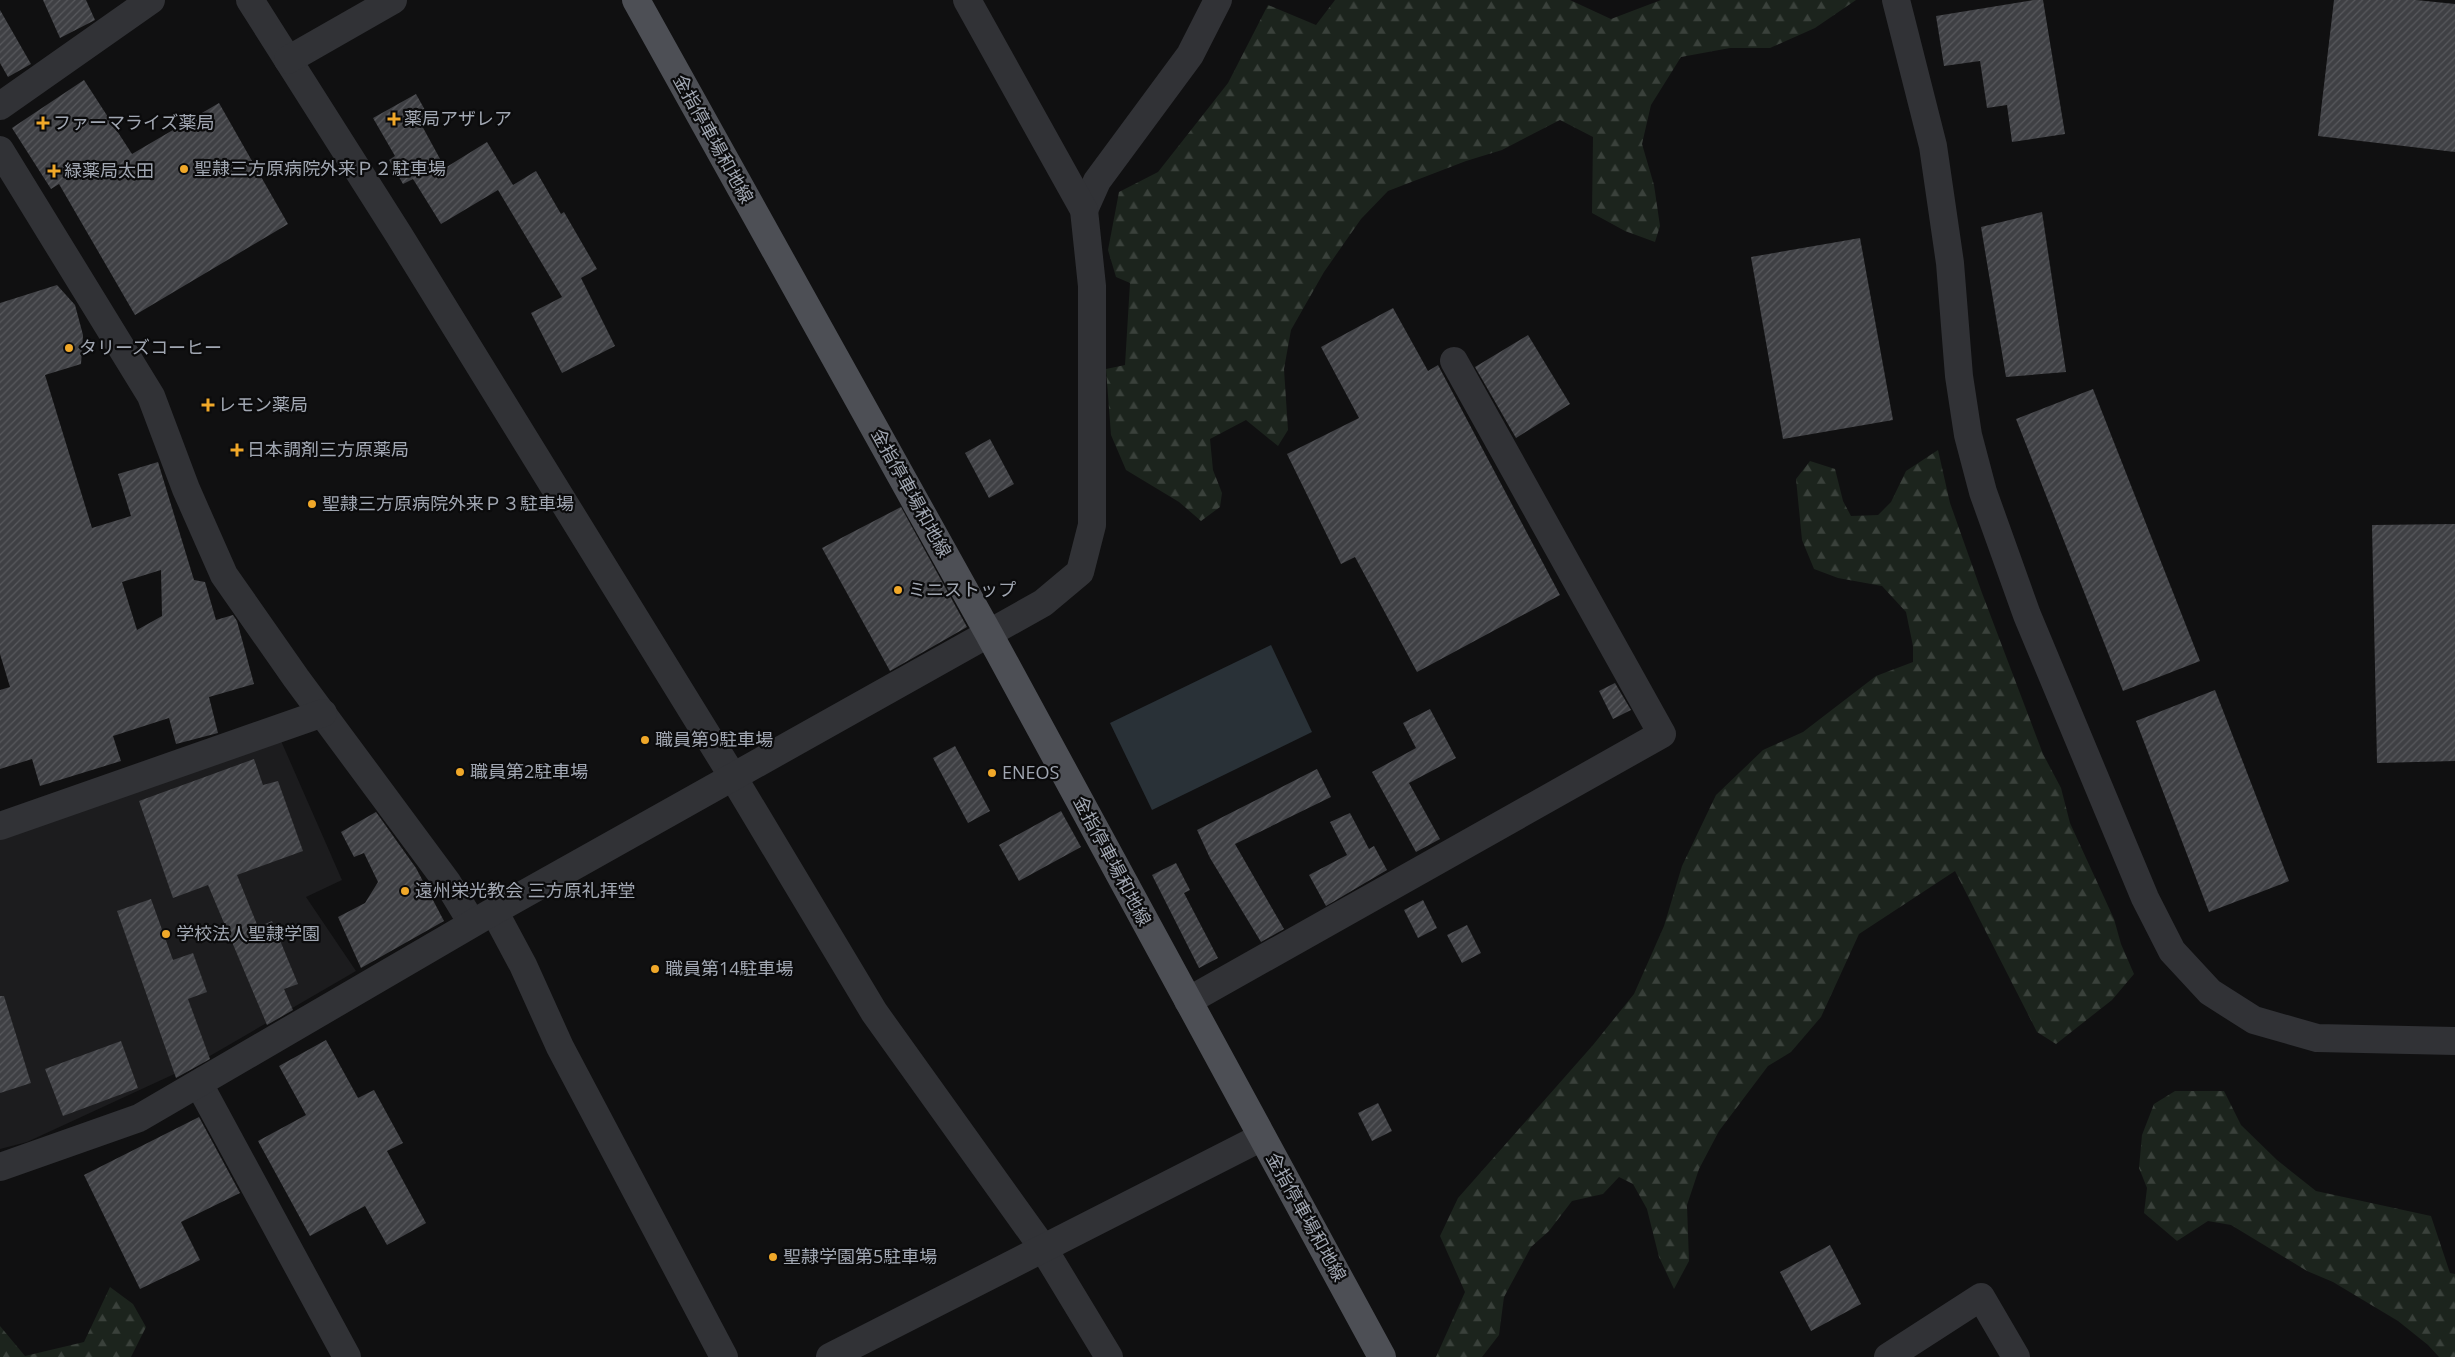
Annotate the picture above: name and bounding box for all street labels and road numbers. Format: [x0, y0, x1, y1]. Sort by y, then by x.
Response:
street label: 金指停車場和地線 [668, 70, 759, 207]
street label: 金指停車場和地線 [866, 424, 957, 561]
street label: 金指停車場和地線 [1068, 791, 1157, 930]
street label: 金指停車場和地線 [1261, 1148, 1352, 1285]

